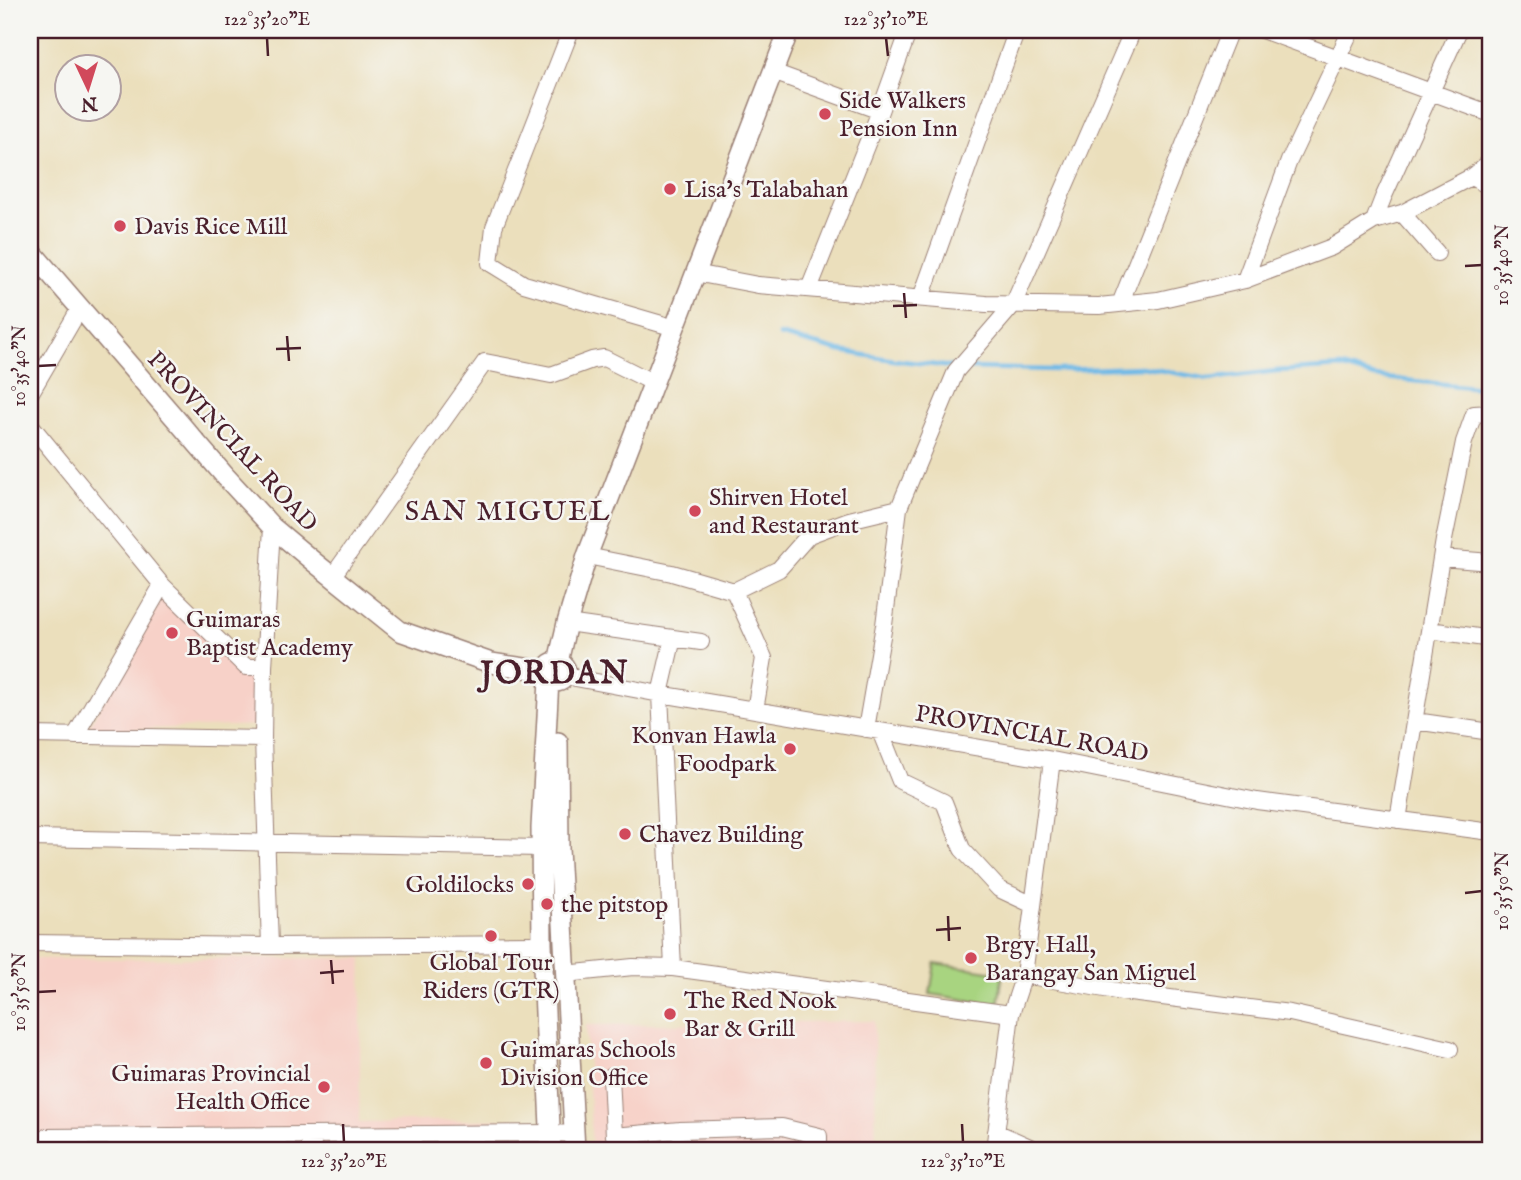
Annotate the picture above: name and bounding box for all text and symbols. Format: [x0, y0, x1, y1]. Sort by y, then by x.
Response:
text: 122°35'20"E [224, 9, 310, 32]
text: 122°35'10"E [844, 9, 928, 32]
north arrow [52, 52, 122, 122]
place label: Side Walkers Pension Inn [839, 86, 966, 145]
text: N [79, 90, 99, 116]
marker: Side Walkers Pension Inn [817, 106, 833, 122]
place label: Lisa's Talabahan [684, 175, 849, 206]
marker: Lisa's Talabahan [662, 181, 678, 197]
place label: Davis Rice Mill [134, 212, 288, 243]
marker: Davis Rice Mill [112, 218, 128, 234]
text: 10°35'40"N [1492, 224, 1515, 306]
text: 10°35'40"N [9, 325, 32, 407]
street label: PROVINCIAL ROAD [140, 345, 324, 539]
place label: Shirven Hotel and Restaurant [709, 483, 859, 542]
district label: SAN MIGUEL [405, 495, 611, 530]
marker: Shirven Hotel and Restaurant [687, 503, 703, 519]
place label: Guimaras Baptist Academy [186, 605, 353, 664]
marker: Guimaras Baptist Academy [164, 625, 180, 641]
district label: JORDAN [476, 654, 630, 695]
street label: PROVINCIAL ROAD [913, 699, 1151, 770]
place label: Konvan Hawla Foodpark [631, 721, 777, 780]
marker: Konvan Hawla Foodpark [782, 741, 798, 757]
place label: Chavez Building [639, 820, 804, 851]
marker: Chavez Building [617, 826, 633, 842]
text: 10°35'50"N [1492, 851, 1515, 931]
place label: Goldilocks [405, 870, 514, 901]
marker: Goldilocks [520, 876, 536, 892]
place label: the pitstop [561, 890, 668, 921]
marker: the pitstop [539, 896, 555, 912]
marker: Global Tour Riders (GTR) [483, 928, 499, 944]
place label: Brgy. Hall, Barangay San Miguel [985, 930, 1197, 989]
place label: Global Tour Riders (GTR) [422, 948, 560, 1007]
marker: Brgy. Hall, Barangay San Miguel [963, 950, 979, 966]
text: 10°35'50"N [9, 952, 32, 1032]
place label: The Red Nook Bar & Grill [684, 986, 837, 1045]
marker: The Red Nook Bar & Grill [662, 1006, 678, 1022]
place label: Guimaras Schools Division Office [500, 1035, 676, 1094]
marker: Guimaras Schools Division Office [478, 1055, 494, 1071]
place label: Guimaras Provincial Health Office [111, 1059, 310, 1118]
marker: Guimaras Provincial Health Office [316, 1079, 332, 1095]
text: 122°35'20"E [301, 1151, 387, 1174]
text: 122°35'10"E [921, 1151, 1005, 1174]

